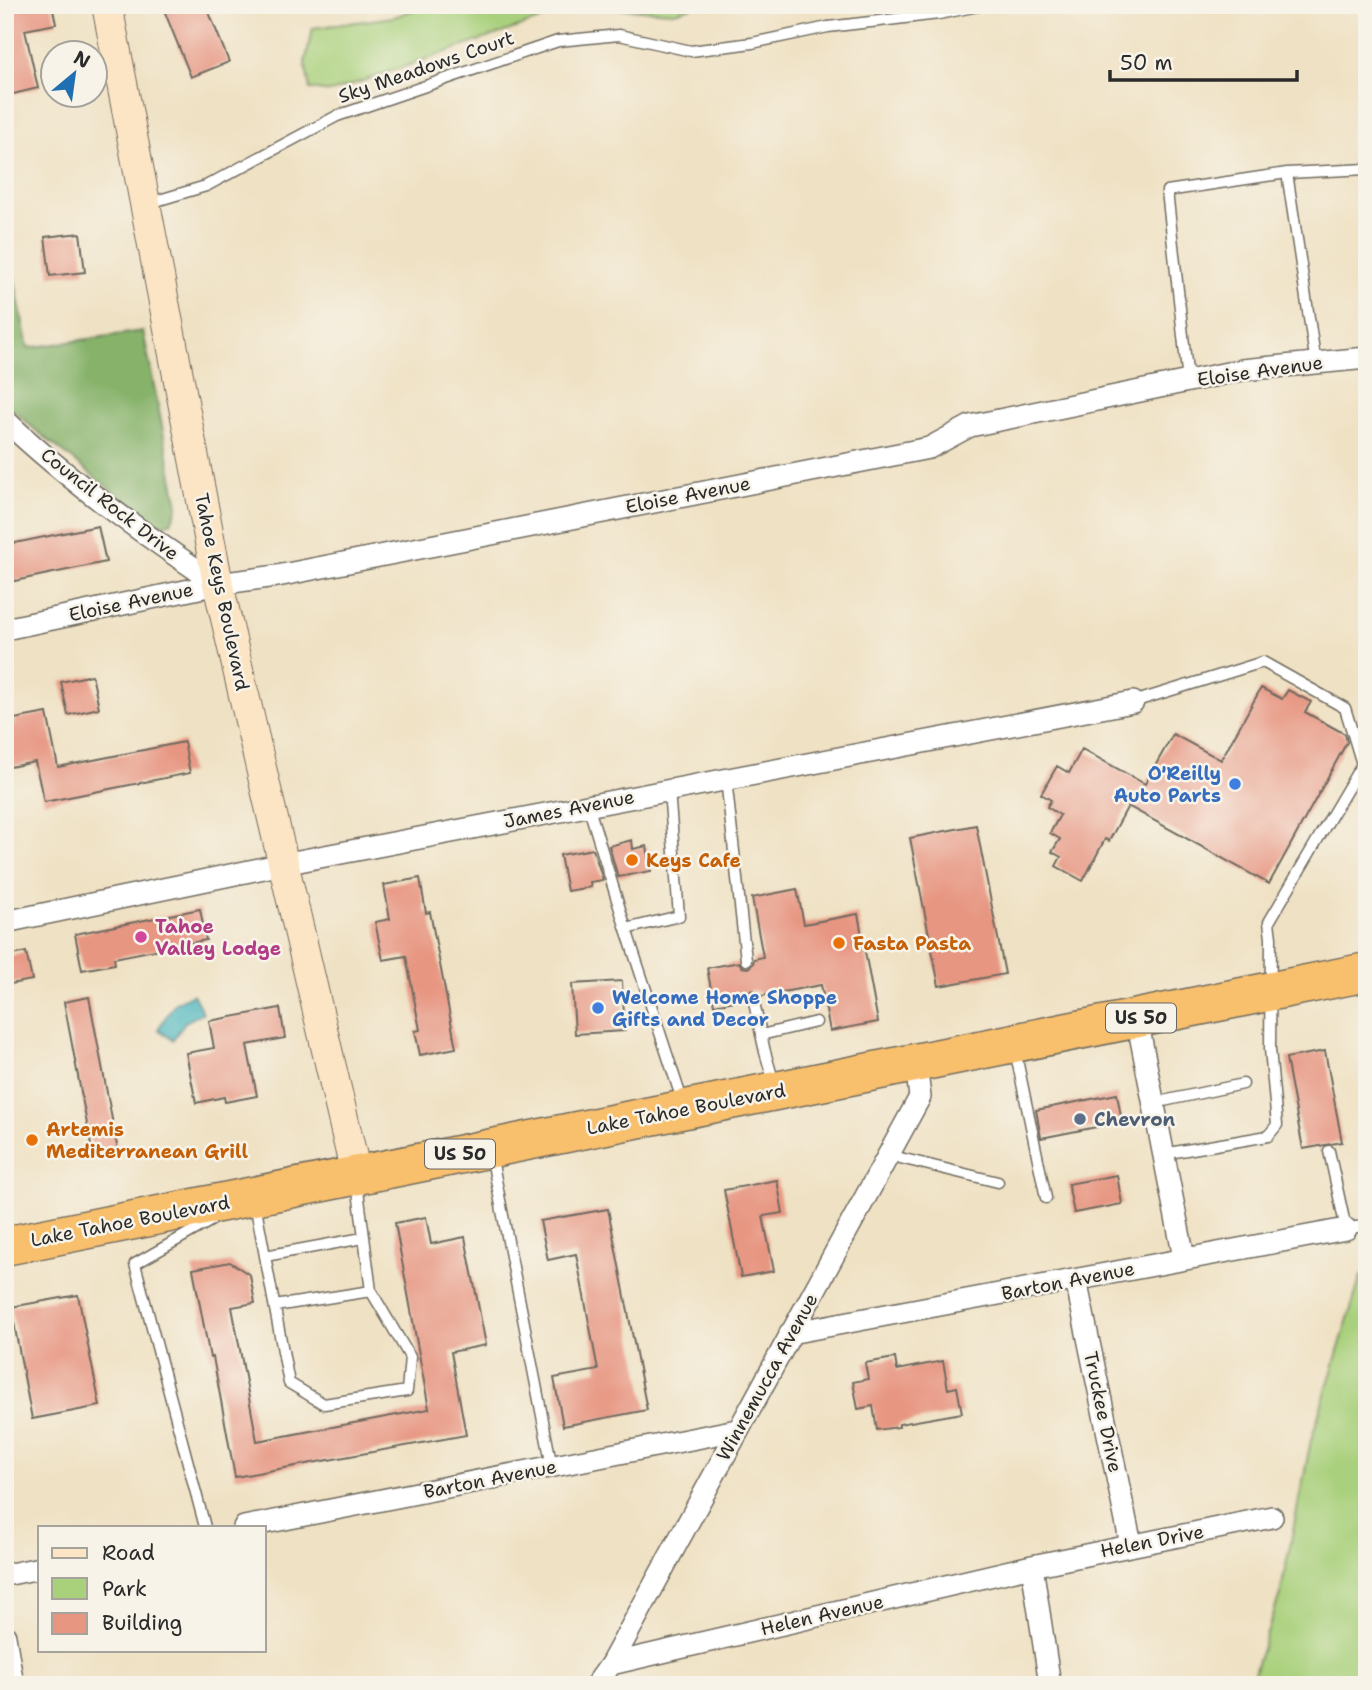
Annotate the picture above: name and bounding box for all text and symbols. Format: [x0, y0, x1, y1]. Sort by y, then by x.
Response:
street label: Sky Meadows Court [335, 25, 517, 109]
north arrow [38, 38, 108, 108]
scale bar [1110, 38, 1297, 82]
text: N [69, 45, 95, 74]
text: 50 m [1120, 49, 1173, 77]
street label: Eloise Avenue [1196, 350, 1324, 392]
street label: Council Rock Drive [36, 442, 184, 566]
street label: Eloise Avenue [623, 471, 753, 519]
street label: Tahoe Keys Boulevard [189, 491, 255, 693]
street label: Eloise Avenue [66, 577, 196, 627]
place label: O'Reilly Auto Parts [1113, 761, 1221, 808]
marker: O'Reilly Auto Parts [1227, 776, 1243, 792]
street label: James Avenue [501, 784, 637, 834]
place label: Keys Cafe [646, 848, 741, 873]
marker: Keys Cafe [624, 852, 640, 868]
place label: Tahoe Valley Lodge [155, 914, 281, 961]
marker: Tahoe Valley Lodge [133, 929, 149, 945]
place label: Fasta Pasta [853, 931, 971, 956]
marker: Fasta Pasta [831, 935, 847, 951]
place label: Welcome Home Shoppe Gifts and Decor [612, 985, 837, 1032]
marker: Welcome Home Shoppe Gifts and Decor [590, 1000, 606, 1016]
road number: US 50 [1106, 1003, 1176, 1032]
street label: Lake Tahoe Boulevard [584, 1077, 788, 1141]
place label: Chevron [1094, 1107, 1175, 1132]
marker: Chevron [1072, 1111, 1088, 1127]
place label: Artemis Mediterranean Grill [46, 1117, 248, 1164]
marker: Artemis Mediterranean Grill [24, 1132, 40, 1148]
road number: US 50 [425, 1140, 495, 1168]
street label: Lake Tahoe Boulevard [28, 1189, 232, 1253]
street label: Barton Avenue [999, 1256, 1137, 1306]
street label: Winnemucca Avenue [711, 1289, 823, 1465]
street label: Truckee Drive [1078, 1349, 1128, 1475]
street label: Barton Avenue [421, 1454, 559, 1504]
street label: Helen Drive [1098, 1519, 1206, 1563]
legend [38, 1526, 266, 1652]
text: Road [102, 1539, 155, 1567]
text: Park [102, 1575, 147, 1603]
street label: Helen Avenue [758, 1589, 886, 1641]
text: Building [102, 1609, 182, 1637]

